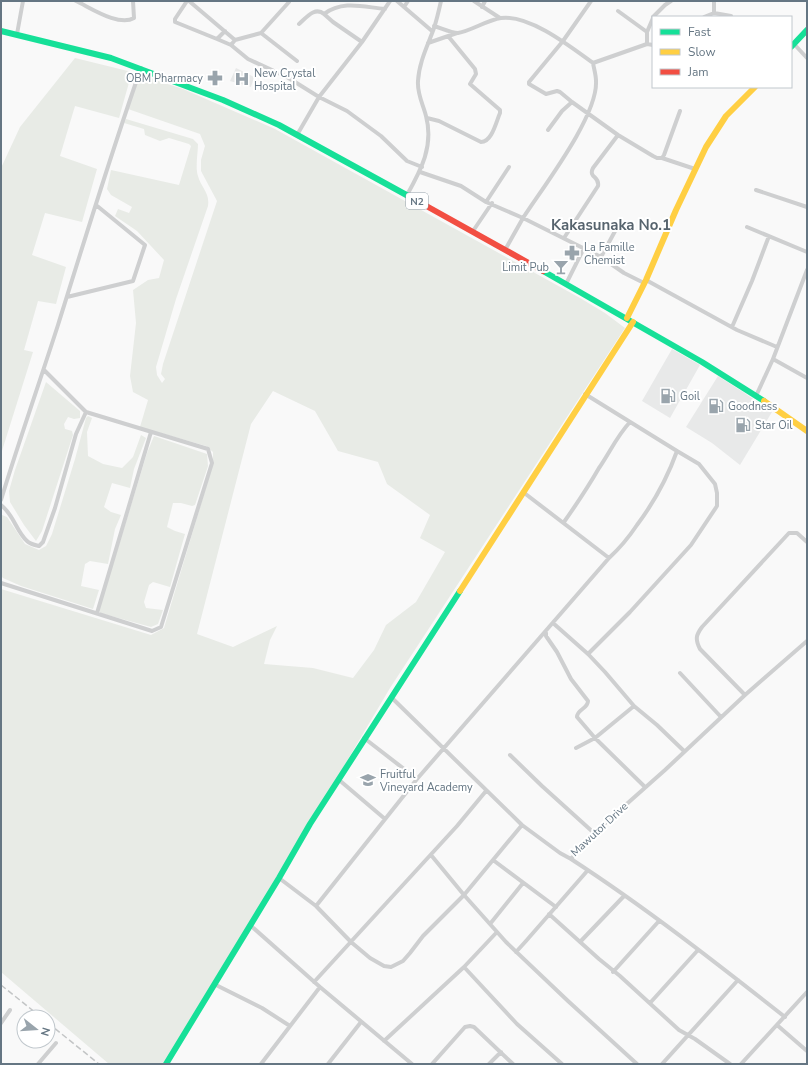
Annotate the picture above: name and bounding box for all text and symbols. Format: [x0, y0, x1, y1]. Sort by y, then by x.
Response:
legend [652, 16, 792, 88]
text: Fast [688, 24, 711, 40]
text: Slow [688, 44, 716, 60]
text: Jam [687, 64, 709, 80]
place label: New Crystal Hospital [254, 66, 316, 94]
pharmacy icon: OBM Pharmacy [206, 69, 224, 87]
hospital icon: New Crystal Hospital [233, 70, 251, 88]
place label: OBM Pharmacy [126, 71, 203, 86]
road number: N2 [406, 193, 428, 209]
district label: Kakasunaka No.1 [551, 215, 671, 235]
place label: La Famille Chemist [584, 240, 635, 268]
pharmacy icon: La Famille Chemist [563, 244, 581, 262]
bar icon: Limit Pub [552, 258, 570, 276]
place label: Limit Pub [502, 260, 549, 275]
fuel station icon: Goil [659, 387, 677, 405]
place label: Goil [680, 389, 701, 404]
fuel station icon: Goodness [707, 397, 725, 415]
place label: Goodness [728, 399, 777, 414]
fuel station icon: Star Oil [734, 416, 752, 434]
place label: Star Oil [755, 418, 793, 433]
place label: Fruitful Vineyard Academy [379, 767, 473, 795]
school or university icon: Fruitful Vineyard Academy [359, 771, 377, 789]
street label: Mawutor Drive [567, 799, 631, 860]
north arrow [16, 1009, 56, 1049]
text: N [37, 1026, 53, 1038]

